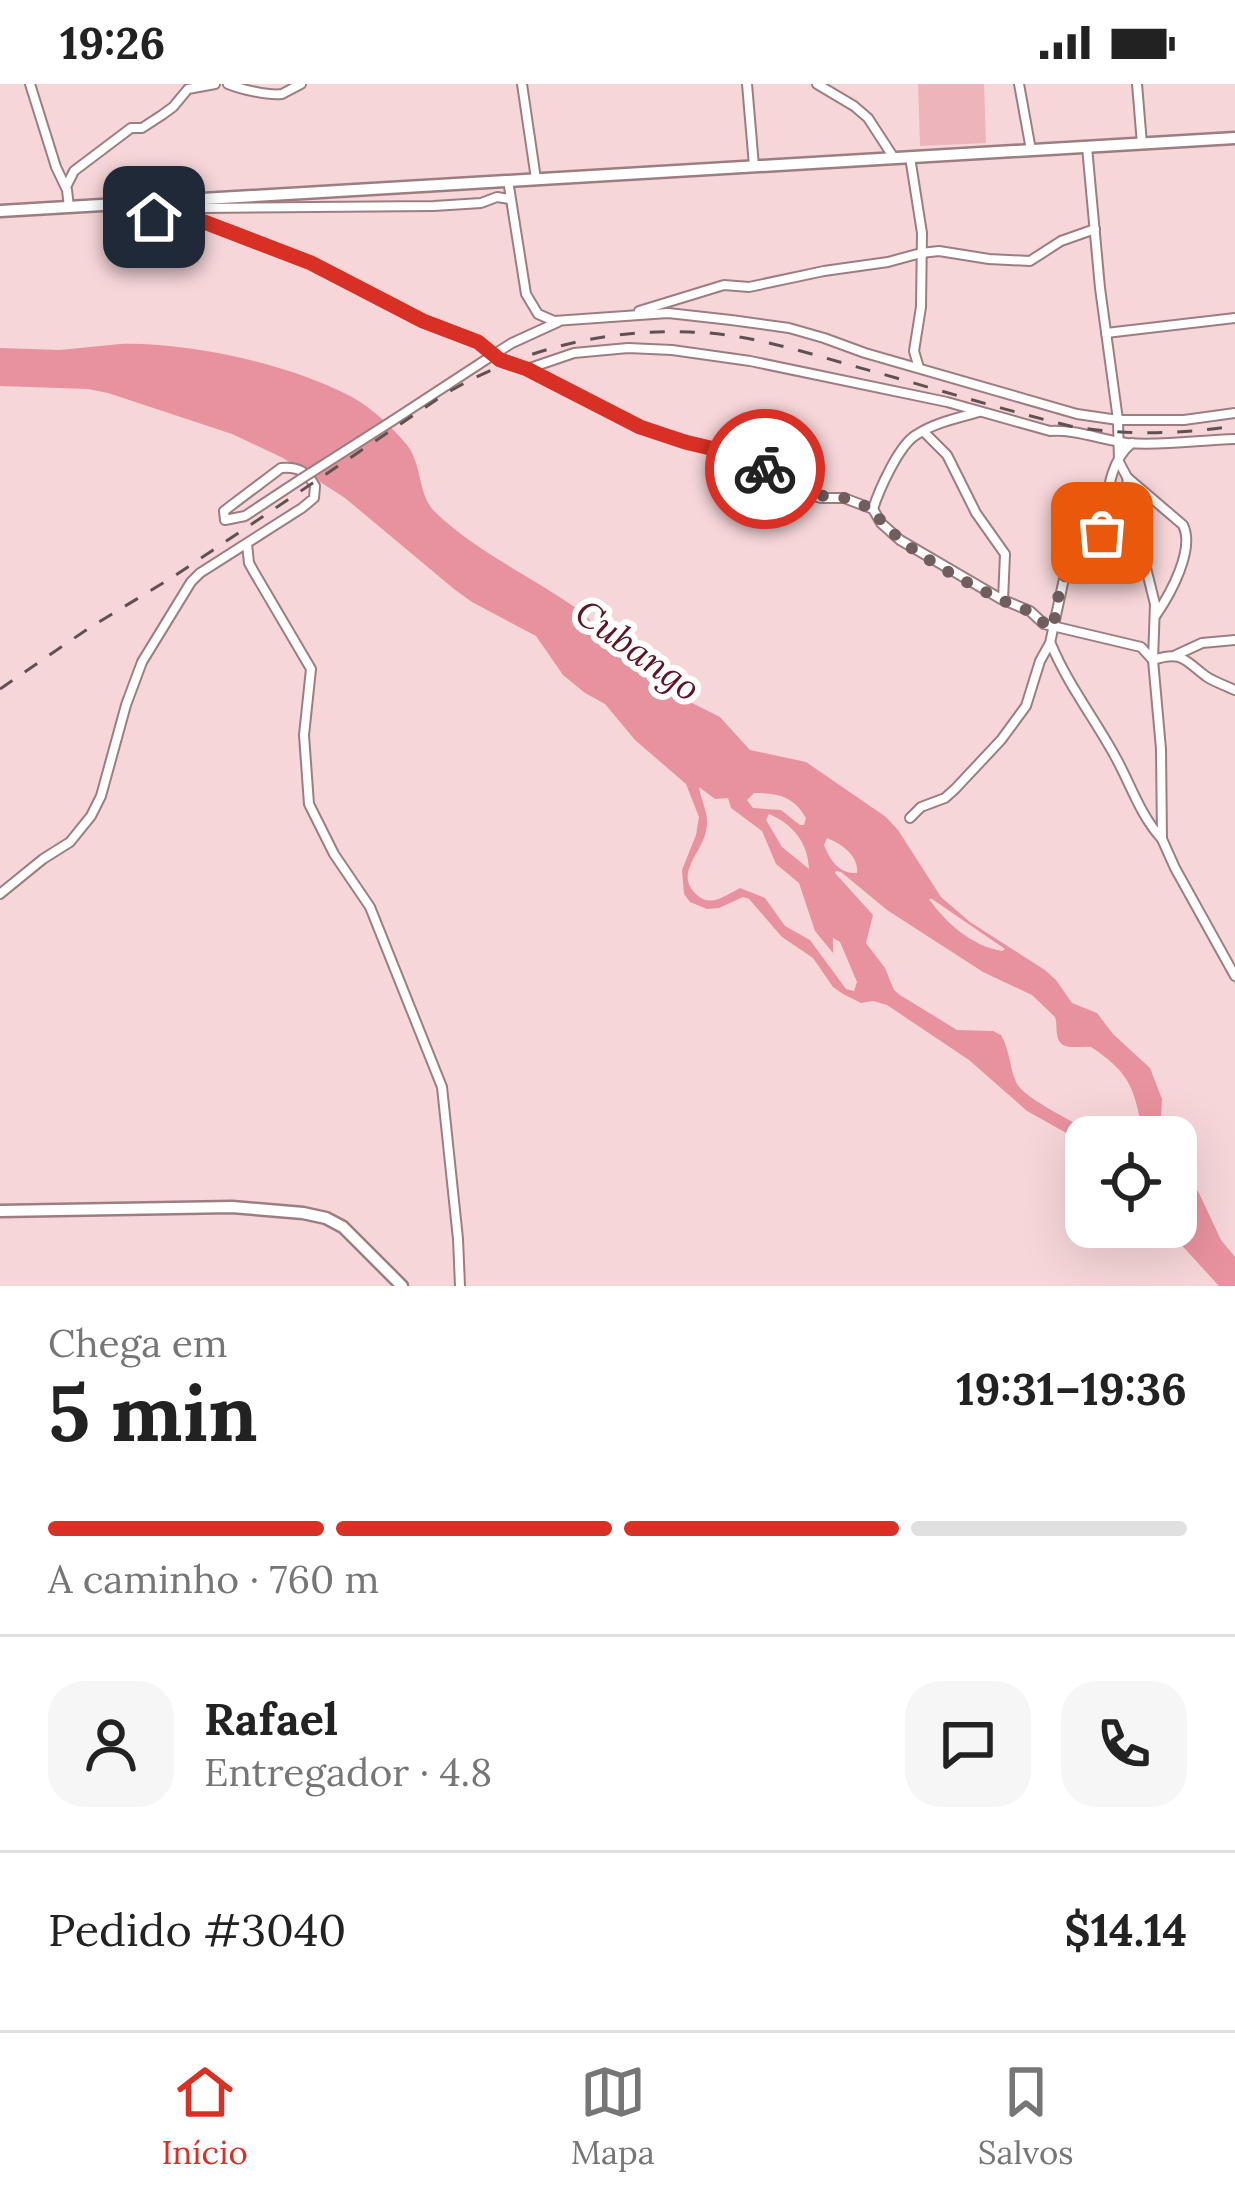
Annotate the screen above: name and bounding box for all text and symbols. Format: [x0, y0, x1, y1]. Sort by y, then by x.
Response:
text: 19:26 [60, 14, 165, 71]
pin [103, 166, 205, 268]
icon: home [121, 184, 187, 250]
courier [705, 409, 825, 529]
icon: bike [732, 436, 798, 502]
pin [1051, 482, 1153, 584]
icon: bag [1069, 500, 1135, 566]
water label: Cubango [566, 589, 710, 711]
map controls [1065, 1116, 1197, 1248]
button: locate [1065, 1116, 1197, 1248]
text: Chega em [48, 1318, 228, 1368]
text: 19:31–19:36 [956, 1360, 1187, 1417]
text: 5 min [48, 1363, 258, 1462]
text: A caminho · 760 m [48, 1554, 379, 1604]
button: person [48, 1681, 174, 1807]
button: chat [905, 1681, 1031, 1807]
button: phone [1061, 1681, 1187, 1807]
text: Rafael [204, 1690, 338, 1747]
text: Entregador · 4.8 [204, 1747, 492, 1797]
text: Pedido #3040 [48, 1901, 346, 1958]
text: $14.14 [1064, 1901, 1187, 1958]
tab: Início [162, 2059, 248, 2173]
tab: Mapa [571, 2059, 655, 2173]
tab: Salvos [978, 2059, 1073, 2173]

